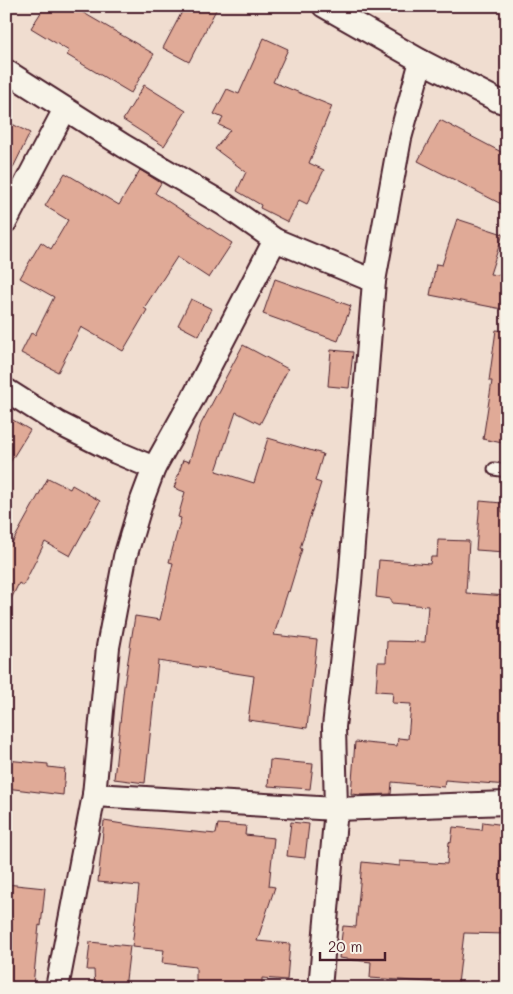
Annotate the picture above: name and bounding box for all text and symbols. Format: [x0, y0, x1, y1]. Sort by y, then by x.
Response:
scale bar [320, 929, 386, 961]
text: 20 m [328, 936, 362, 956]

